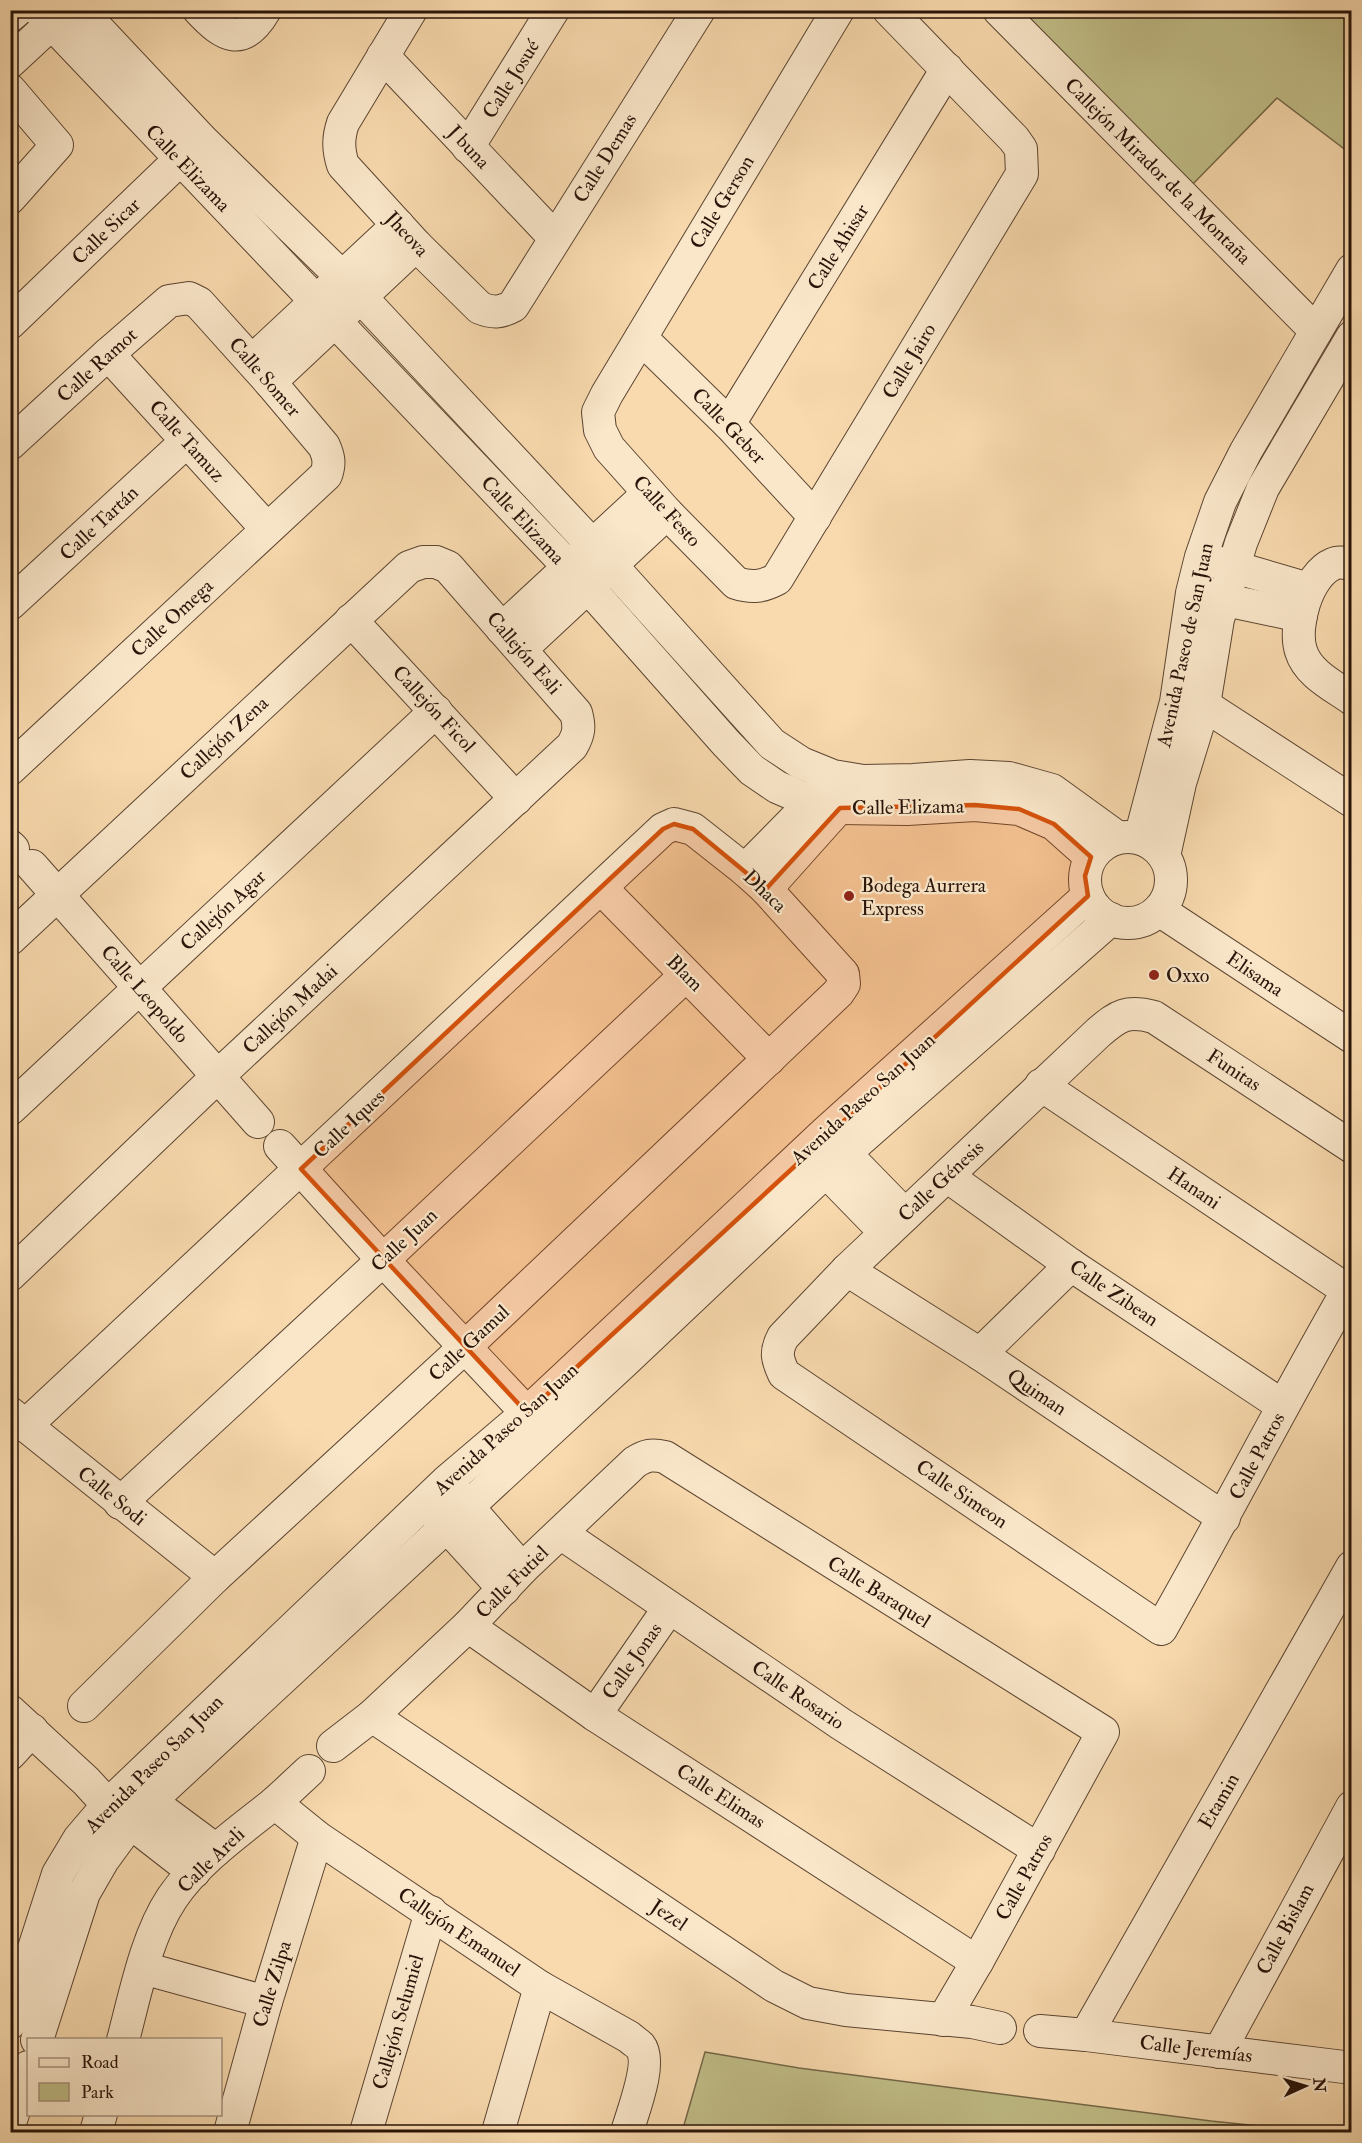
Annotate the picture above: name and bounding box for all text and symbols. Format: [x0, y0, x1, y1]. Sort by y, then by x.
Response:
street label: Calle Josué [477, 34, 545, 123]
street label: Callejón Mirador de la Montaña [1060, 73, 1257, 270]
street label: Calle Demas [568, 109, 642, 207]
street label: Calle Elizama [140, 119, 236, 218]
street label: J buna [442, 119, 496, 175]
street label: Calle Gerson [684, 151, 760, 253]
street label: Calle Sicar [67, 192, 146, 270]
street label: Calle Ahisar [802, 199, 874, 295]
street label: Jheova [379, 205, 435, 263]
street label: Calle Jairo [877, 319, 941, 403]
street label: Calle Ramot [52, 322, 143, 408]
street label: Calle Somer [224, 332, 307, 422]
street label: Calle Geber [687, 383, 772, 470]
street label: Calle Tamuz [144, 395, 231, 487]
street label: Calle Festo [628, 470, 706, 552]
street label: Calle Elizama [476, 471, 571, 570]
street label: Calle Tartán [54, 480, 144, 566]
street label: Avenida Paseo de San Juan [1151, 541, 1219, 750]
street label: Calle Omega [126, 573, 219, 662]
street label: Callejón Esli [481, 606, 567, 700]
street label: Callejón Ficol [387, 660, 481, 758]
street label: Callejón Zena [175, 690, 274, 785]
street label: Calle Elizama [852, 794, 965, 820]
street label: Callejón Agar [175, 864, 272, 956]
street label: Dhaca [738, 864, 793, 918]
place label: Bodega Aurrera Express [861, 873, 987, 922]
marker: Bodega Aurrera Express [842, 889, 856, 903]
street label: Calle Leopoldo [95, 940, 195, 1049]
street label: Elisama [1222, 946, 1289, 1003]
street label: Blam [661, 949, 709, 997]
street label: Callejón Madai [237, 959, 343, 1059]
place label: Oxxo [1166, 963, 1209, 988]
marker: Oxxo [1147, 968, 1161, 982]
street label: Avenida Paseo San Juan [785, 1028, 940, 1171]
street label: Funitas [1202, 1043, 1266, 1097]
street label: Calle Iques [308, 1084, 390, 1164]
street label: Calle Génesis [893, 1135, 989, 1227]
street label: Hanani [1163, 1161, 1225, 1215]
street label: Calle Juan [365, 1203, 443, 1277]
street label: Calle Zibean [1065, 1254, 1163, 1332]
street label: Calle Gamul [423, 1299, 515, 1387]
street label: Avenida Paseo San Juan [428, 1358, 583, 1501]
street label: Quiman [1002, 1363, 1072, 1421]
street label: Calle Patros [1224, 1408, 1290, 1504]
street label: Calle Simeon [911, 1454, 1013, 1534]
street label: Calle Sodi [72, 1461, 152, 1531]
street label: Calle Futiel [470, 1540, 554, 1624]
street label: Calle Baraquel [823, 1550, 935, 1634]
street label: Calle Jonas [596, 1618, 668, 1704]
street label: Calle Rosario [747, 1655, 849, 1735]
street label: Avenida Paseo San Juan [79, 1689, 229, 1839]
street label: Calle Elimas [672, 1758, 770, 1834]
street label: Etamin [1193, 1769, 1245, 1833]
street label: Calle Areli [172, 1822, 250, 1898]
street label: Calle Patros [990, 1829, 1058, 1925]
street label: Calle Bislam [1251, 1879, 1320, 1979]
street label: Callejón Emanuel [393, 1882, 525, 1982]
street label: Jezel [645, 1893, 692, 1936]
street label: Calle Zilpa [247, 1937, 298, 2031]
street label: Callejón Selumiel [367, 1952, 429, 2092]
street label: Calle Jeremías [1138, 2030, 1254, 2068]
legend [27, 2038, 222, 2116]
text: Road [81, 2051, 119, 2074]
north arrow [1275, 2056, 1335, 2116]
text: N [1308, 2076, 1329, 2094]
text: Park [81, 2081, 114, 2104]

